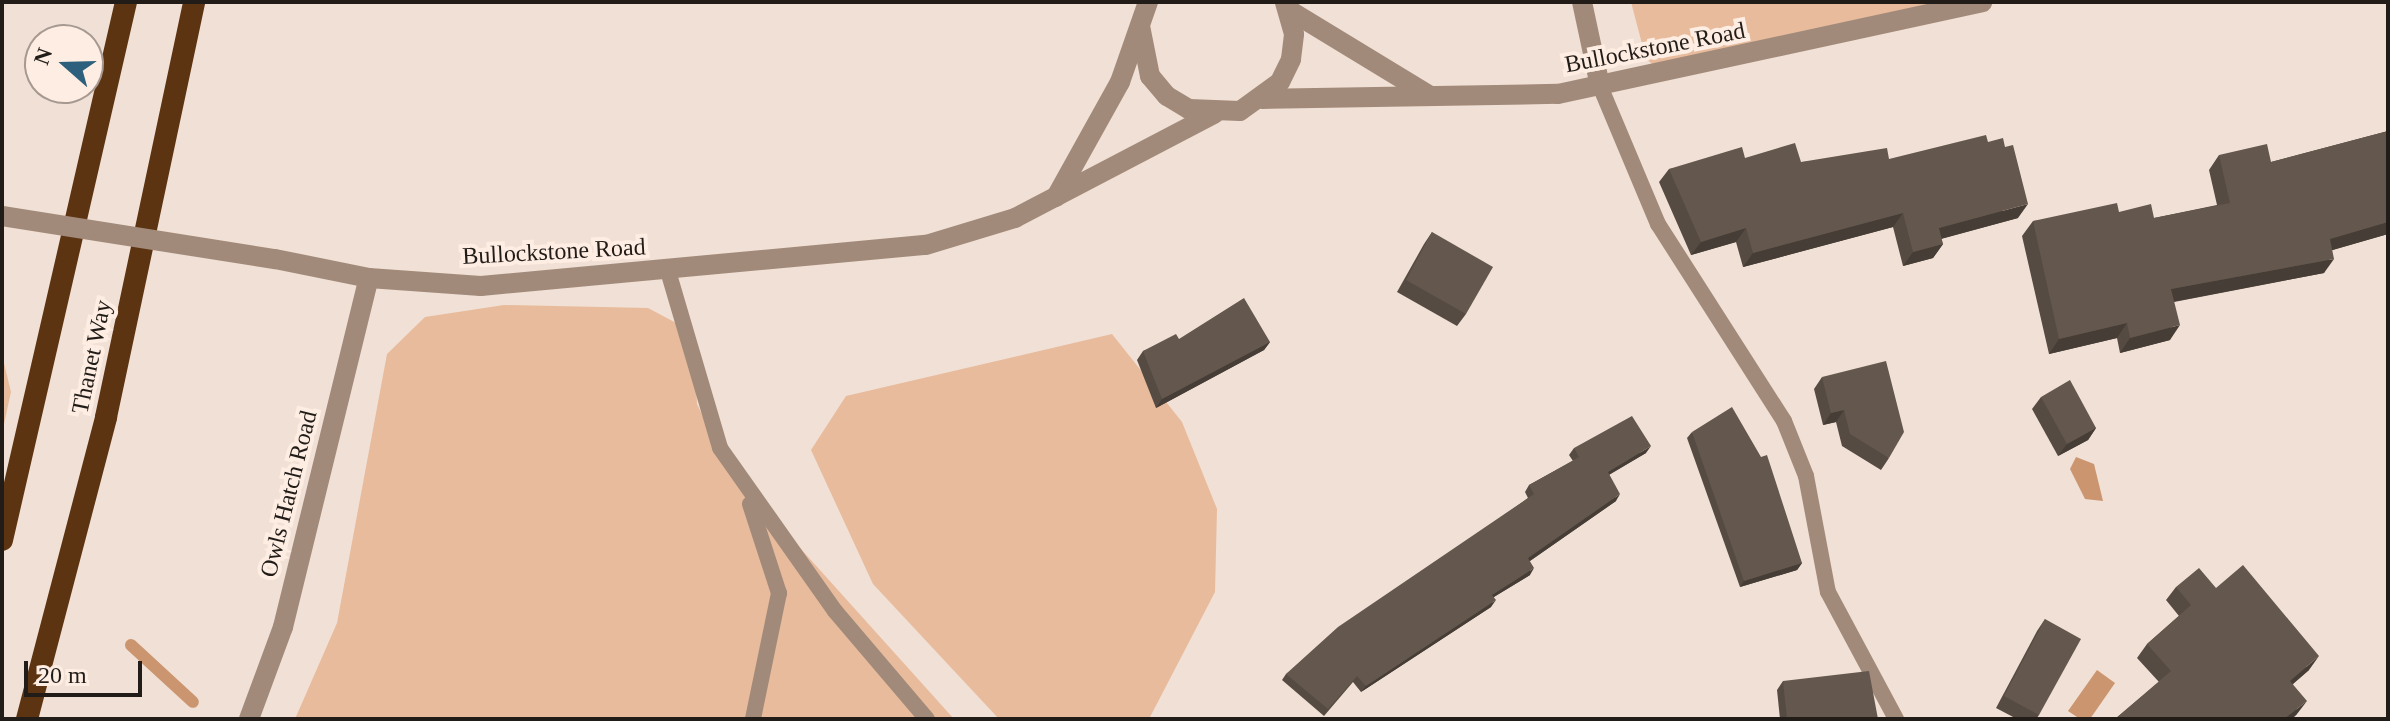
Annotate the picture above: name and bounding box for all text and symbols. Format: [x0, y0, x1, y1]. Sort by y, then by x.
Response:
street label: Bullockstone Road [1562, 16, 1748, 80]
north arrow [24, 24, 104, 104]
text: N [28, 45, 57, 68]
street label: Bullockstone Road [462, 233, 646, 271]
street label: Thanet Way [66, 297, 118, 417]
street label: Owls Hatch Road [254, 408, 324, 580]
scale bar [28, 645, 146, 695]
text: 20 m [38, 662, 87, 688]

